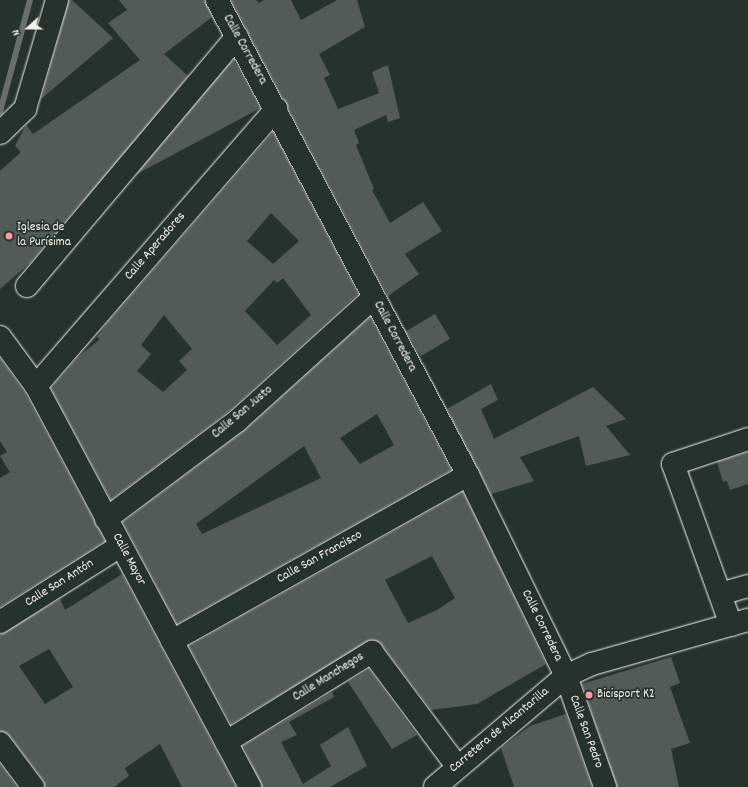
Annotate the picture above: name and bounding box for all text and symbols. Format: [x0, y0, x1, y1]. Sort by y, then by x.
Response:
north arrow [8, 8, 48, 48]
street label: Calle Corredera [218, 12, 270, 88]
text: N [8, 27, 25, 38]
street label: Calle Aperadores [122, 210, 190, 284]
place label: Iglesia de la Purísima [17, 221, 71, 252]
marker: Iglesia de la Purísima [4, 231, 14, 241]
street label: Calle Corredera [369, 299, 419, 375]
street label: Calle San Justo [209, 383, 277, 443]
street label: Calle San Francisco [275, 528, 365, 588]
street label: Calle Mayor [108, 531, 148, 589]
street label: Calle San Antón [23, 557, 97, 611]
street label: Calle Corredera [517, 588, 565, 664]
street label: Calle Manchegos [291, 650, 367, 706]
street label: Carretera de Alcantarilla [447, 685, 553, 777]
place label: Bicisport K2 [597, 687, 655, 703]
marker: Bicisport K2 [584, 690, 594, 700]
street label: Calle San Pedro [565, 693, 605, 771]

